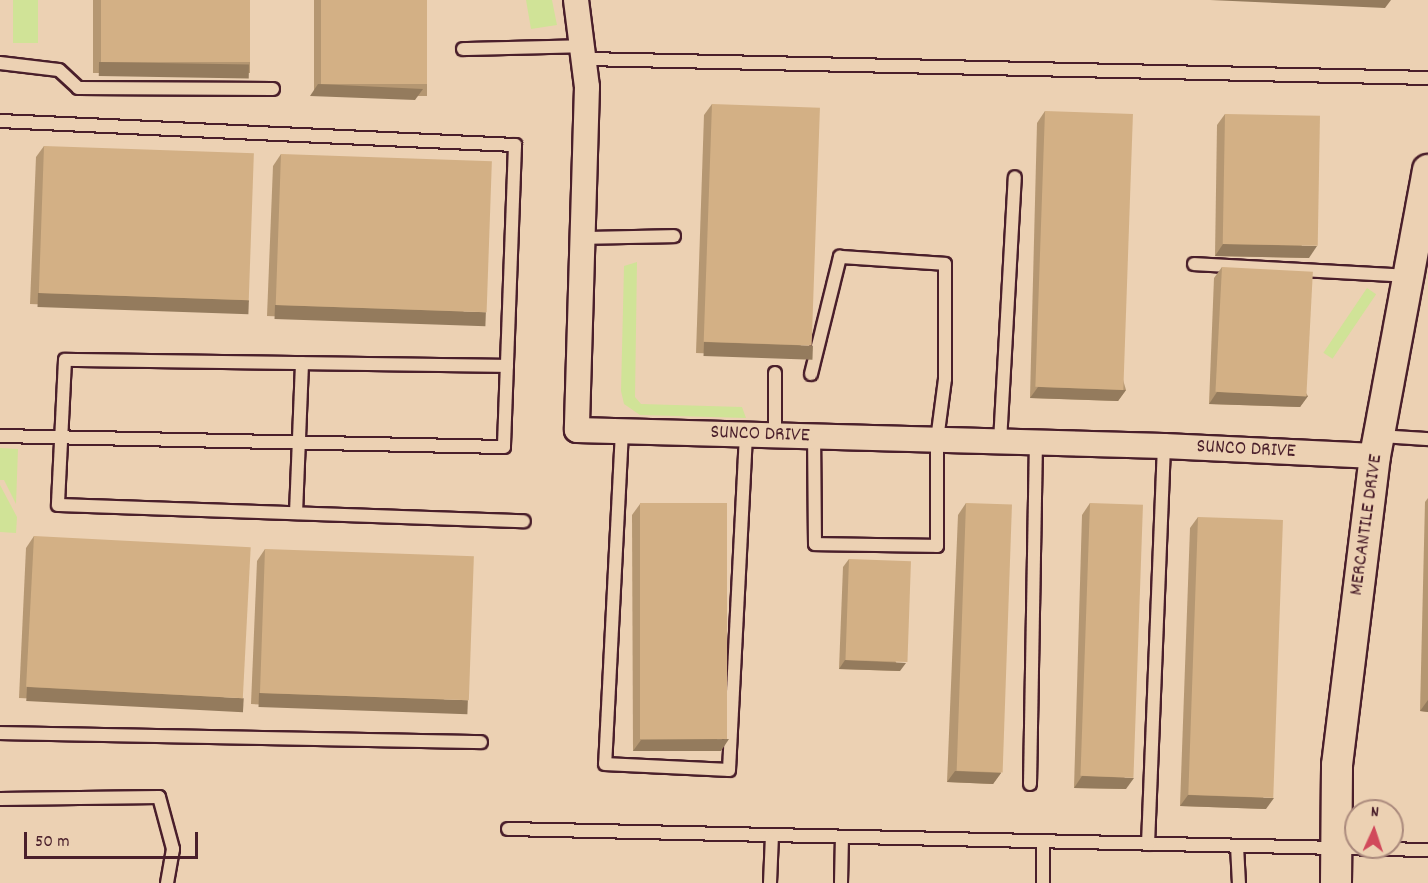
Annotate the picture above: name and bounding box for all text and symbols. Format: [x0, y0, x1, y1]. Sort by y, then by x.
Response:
street label: SUNCO DRIVE [710, 421, 810, 449]
street label: SUNCO DRIVE [1196, 435, 1296, 465]
street label: MERCANTILE DRIVE [1345, 453, 1389, 597]
north arrow [1344, 799, 1404, 859]
text: N [1370, 801, 1379, 824]
scale bar [27, 820, 201, 858]
text: 50 m [35, 830, 70, 855]

